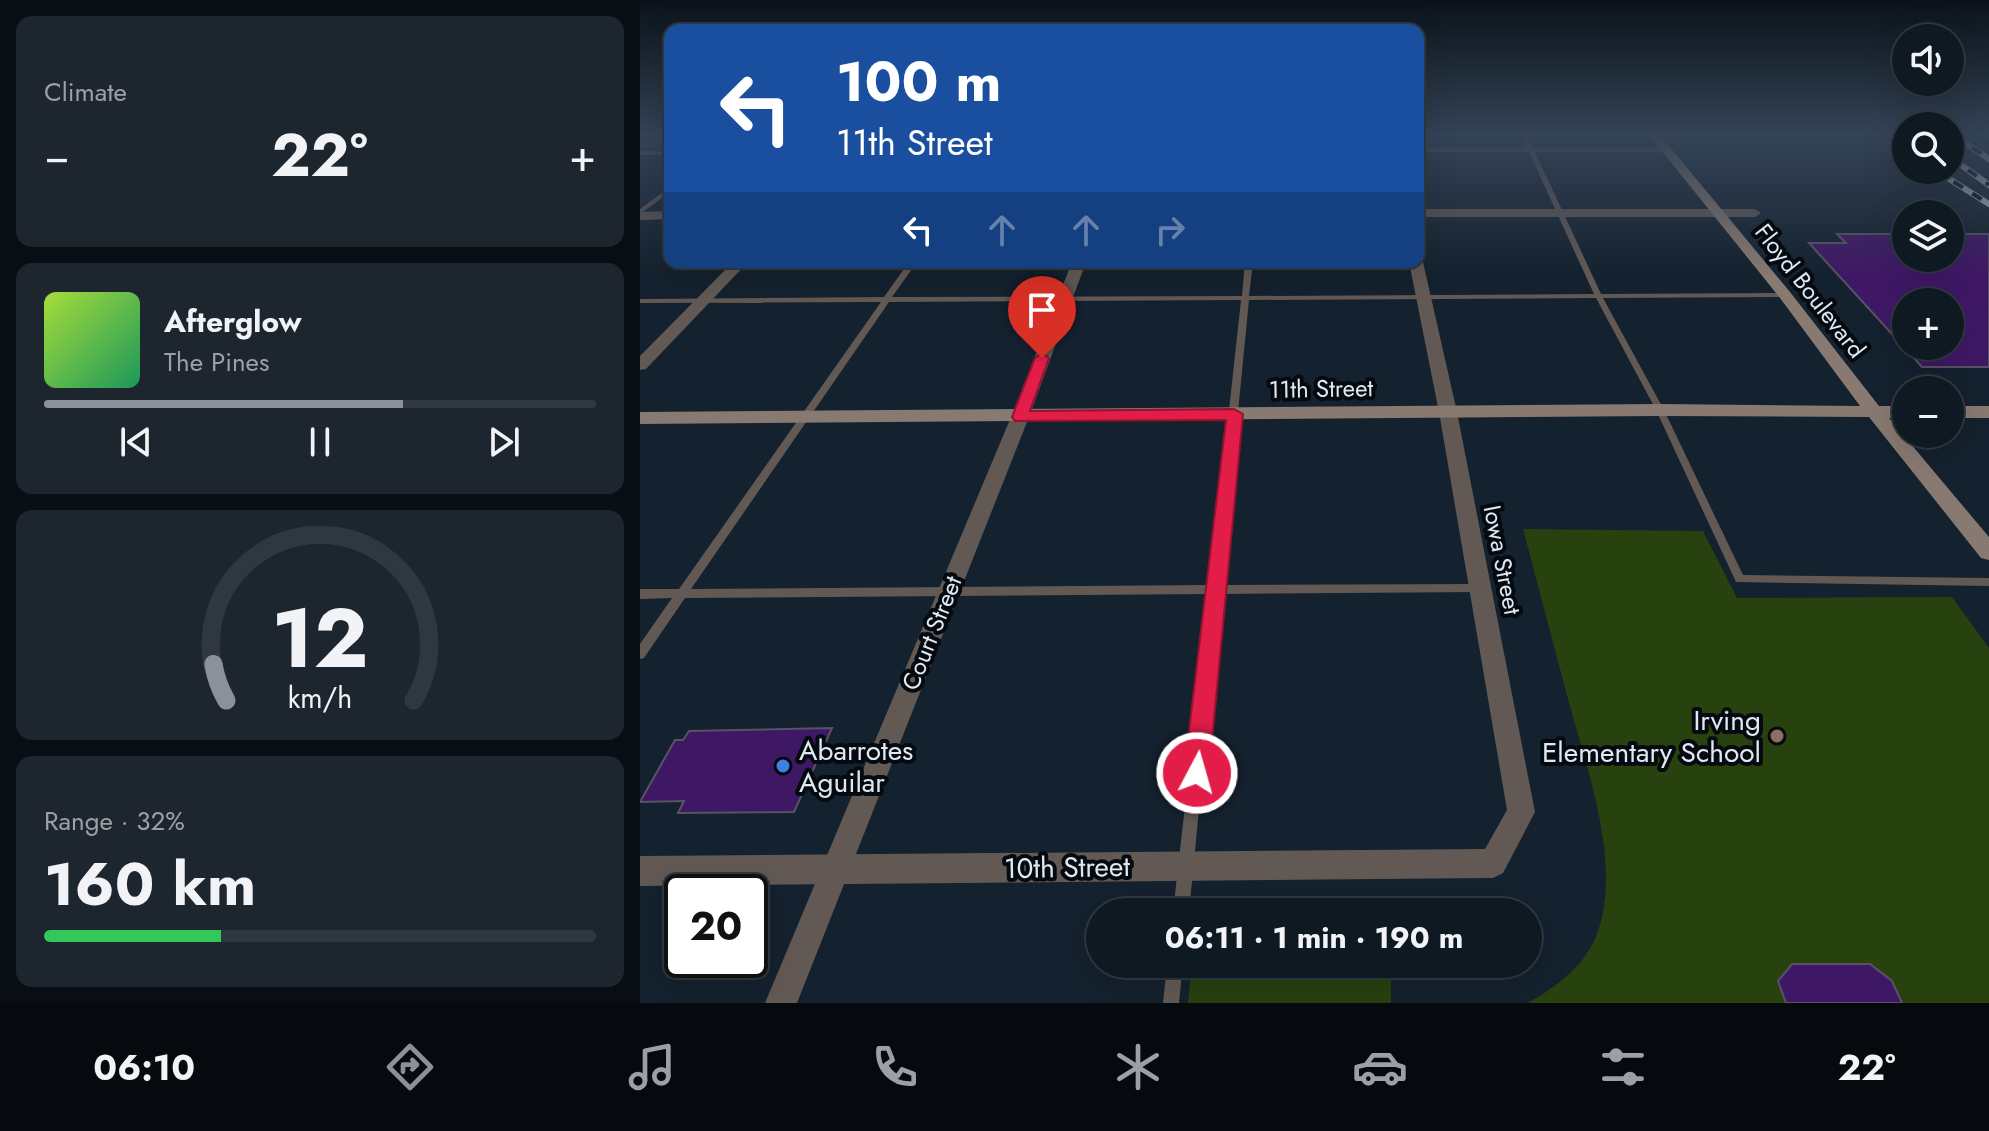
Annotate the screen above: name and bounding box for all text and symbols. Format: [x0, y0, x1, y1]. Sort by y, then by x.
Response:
map controls [1892, 24, 1964, 448]
button: sound [1892, 24, 1964, 96]
text: 100 m [836, 41, 1001, 122]
icon: left [704, 56, 808, 160]
text: Climate [44, 73, 127, 111]
text: 22° [271, 112, 368, 199]
button: search [1892, 112, 1964, 184]
text: 11th Street [836, 116, 993, 168]
text: − [44, 124, 70, 188]
text: + [569, 124, 596, 188]
button: layers [1892, 200, 1964, 272]
icon: left [896, 208, 940, 252]
icon: ahead [980, 208, 1024, 252]
icon: ahead [1064, 208, 1108, 252]
icon: right [1148, 208, 1192, 252]
street label: Floyd Boulevard [1747, 216, 1874, 365]
pin [1008, 276, 1076, 358]
icon: arrive [1020, 288, 1064, 332]
button: + [1892, 288, 1964, 360]
text: Afterglow [164, 300, 301, 343]
text: The Pines [164, 343, 269, 381]
street label: 11th Street [1268, 370, 1374, 407]
button: − [1892, 376, 1964, 448]
icon: previous [114, 420, 158, 464]
icon: pause [298, 420, 342, 464]
icon: next [482, 420, 526, 464]
street label: Iowa Street [1475, 502, 1530, 618]
street label: Court Street [893, 570, 970, 695]
text: 12 [272, 577, 368, 697]
text: km/h [288, 677, 352, 719]
place label: Irving Elementary School [1542, 700, 1761, 773]
marker: Irving Elementary School [1768, 727, 1786, 745]
place label: Abarrotes Aguilar [799, 730, 913, 803]
position arrow [1155, 731, 1239, 815]
marker: Abarrotes Aguilar [774, 757, 792, 775]
text: Range · 32% [44, 802, 185, 840]
text: 160 km [44, 841, 256, 928]
street label: 10th Street [1004, 846, 1131, 889]
speed limit sign: 20 [664, 874, 768, 978]
text: 06:11 · 1 min · 190 m [1165, 916, 1463, 959]
icon: directions [382, 1039, 438, 1095]
icon: music [624, 1039, 680, 1095]
icon: phone [867, 1039, 923, 1095]
icon: climate [1110, 1039, 1166, 1095]
icon: car [1352, 1039, 1408, 1095]
icon: filters [1595, 1039, 1651, 1095]
text: 06:10 [93, 1041, 195, 1093]
text: 22° [1838, 1041, 1896, 1093]

